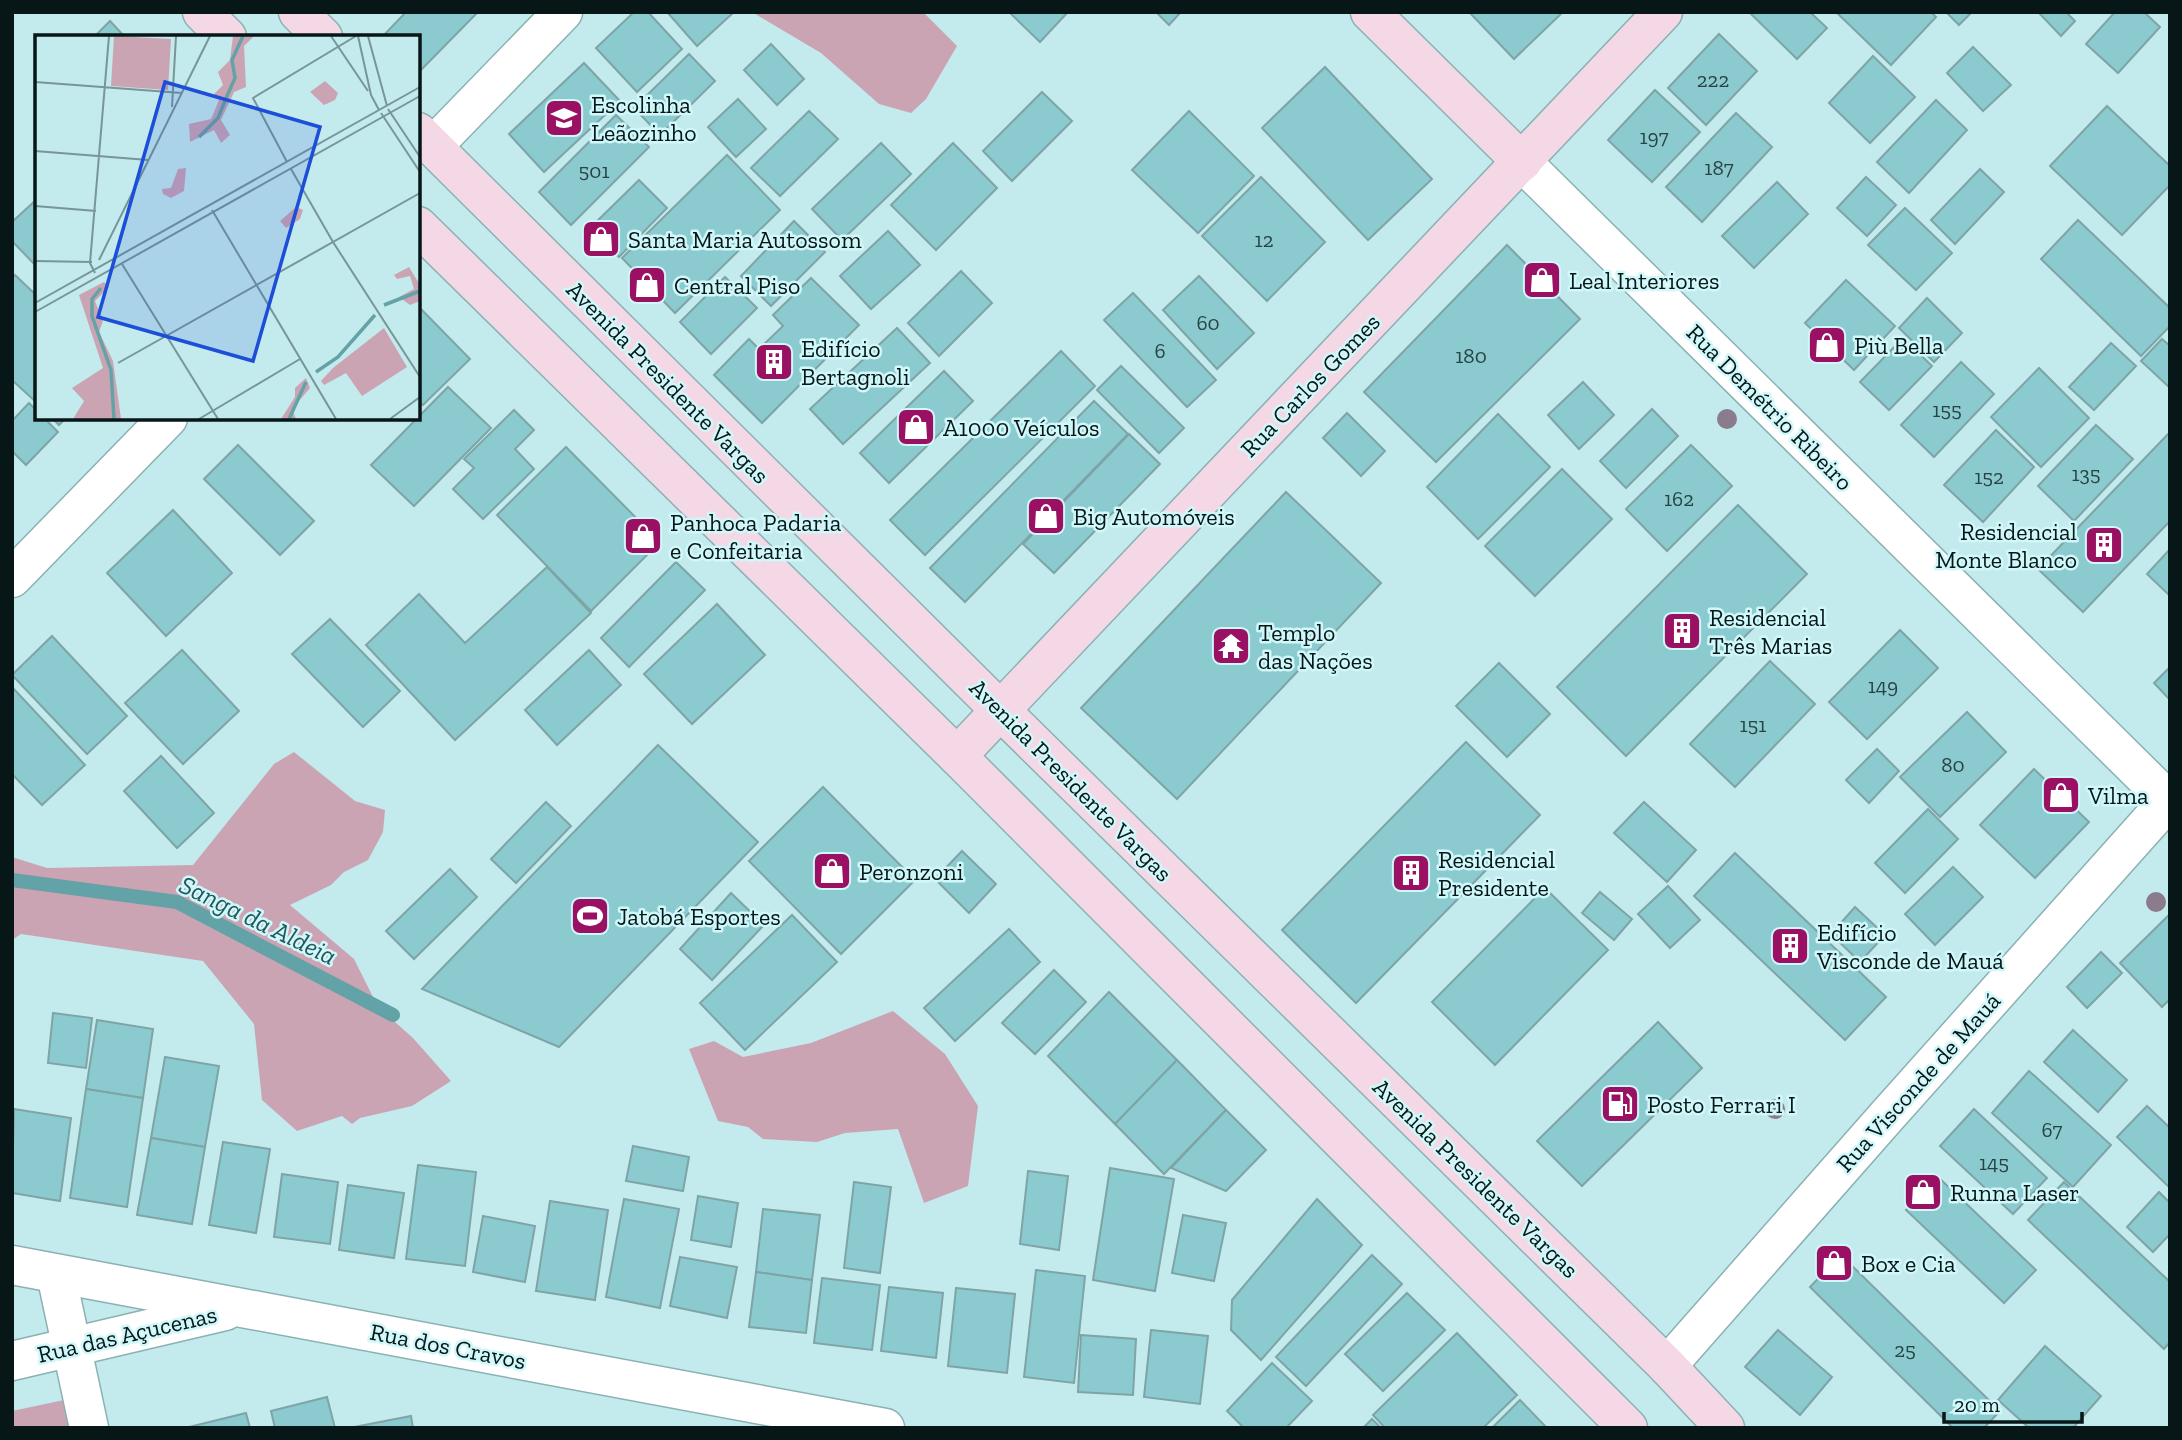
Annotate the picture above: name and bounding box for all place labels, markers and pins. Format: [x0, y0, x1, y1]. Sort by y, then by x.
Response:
place label: Escolinha Leãozinho [591, 90, 697, 147]
school or university icon: Escolinha Leãozinho [543, 97, 585, 139]
shop icon: Santa Maria Autossom [580, 218, 622, 260]
place label: Santa Maria Autossom [628, 225, 862, 254]
shop icon: Leal Interiores [1521, 259, 1563, 301]
shop icon: Central Piso [626, 264, 668, 306]
place label: Leal Interiores [1569, 266, 1719, 295]
place label: Central Piso [674, 271, 800, 300]
shop icon: Più Bella [1806, 324, 1848, 366]
place label: Più Bella [1854, 331, 1944, 360]
place label: Edifício Bertagnoli [801, 334, 910, 391]
building icon: Edifício Bertagnoli [753, 341, 795, 383]
shop icon: A1000 Veículos [895, 406, 937, 448]
place label: A1000 Veículos [943, 413, 1100, 442]
shop icon: Big Automóveis [1025, 495, 1067, 537]
place label: Big Automóveis [1073, 502, 1235, 531]
place label: Panhoca Padaria e Confeitaria [670, 508, 842, 565]
shop icon: Panhoca Padaria e Confeitaria [622, 515, 664, 557]
place label: Residencial Monte Blanco [1935, 517, 2077, 574]
building icon: Residencial Monte Blanco [2083, 524, 2125, 566]
place label: Residencial Três Marias [1709, 603, 1832, 660]
building icon: Residencial Três Marias [1661, 610, 1703, 652]
place label: Templo das Nações [1258, 618, 1373, 675]
temple icon: Templo das Nações [1210, 625, 1252, 667]
shop icon: Vilma [2040, 774, 2082, 816]
place label: Vilma [2087, 781, 2149, 810]
place label: Residencial Presidente [1438, 845, 1555, 902]
shop icon: Peronzoni [811, 850, 853, 892]
building icon: Residencial Presidente [1390, 852, 1432, 894]
place label: Peronzoni [859, 857, 964, 886]
sports icon: Jatobá Esportes [569, 895, 611, 937]
place label: Jatobá Esportes [617, 902, 781, 931]
place label: Edifício Visconde de Mauá [1816, 918, 2004, 975]
building icon: Edifício Visconde de Mauá [1769, 925, 1811, 967]
fuel station icon: Posto Ferrari I [1599, 1083, 1641, 1125]
place label: Posto Ferrari I [1647, 1090, 1796, 1119]
shop icon: Runna Laser [1902, 1171, 1944, 1213]
place label: Runna Laser [1950, 1178, 2079, 1207]
shop icon: Box e Cia [1813, 1242, 1855, 1284]
place label: Box e Cia [1861, 1249, 1956, 1278]

